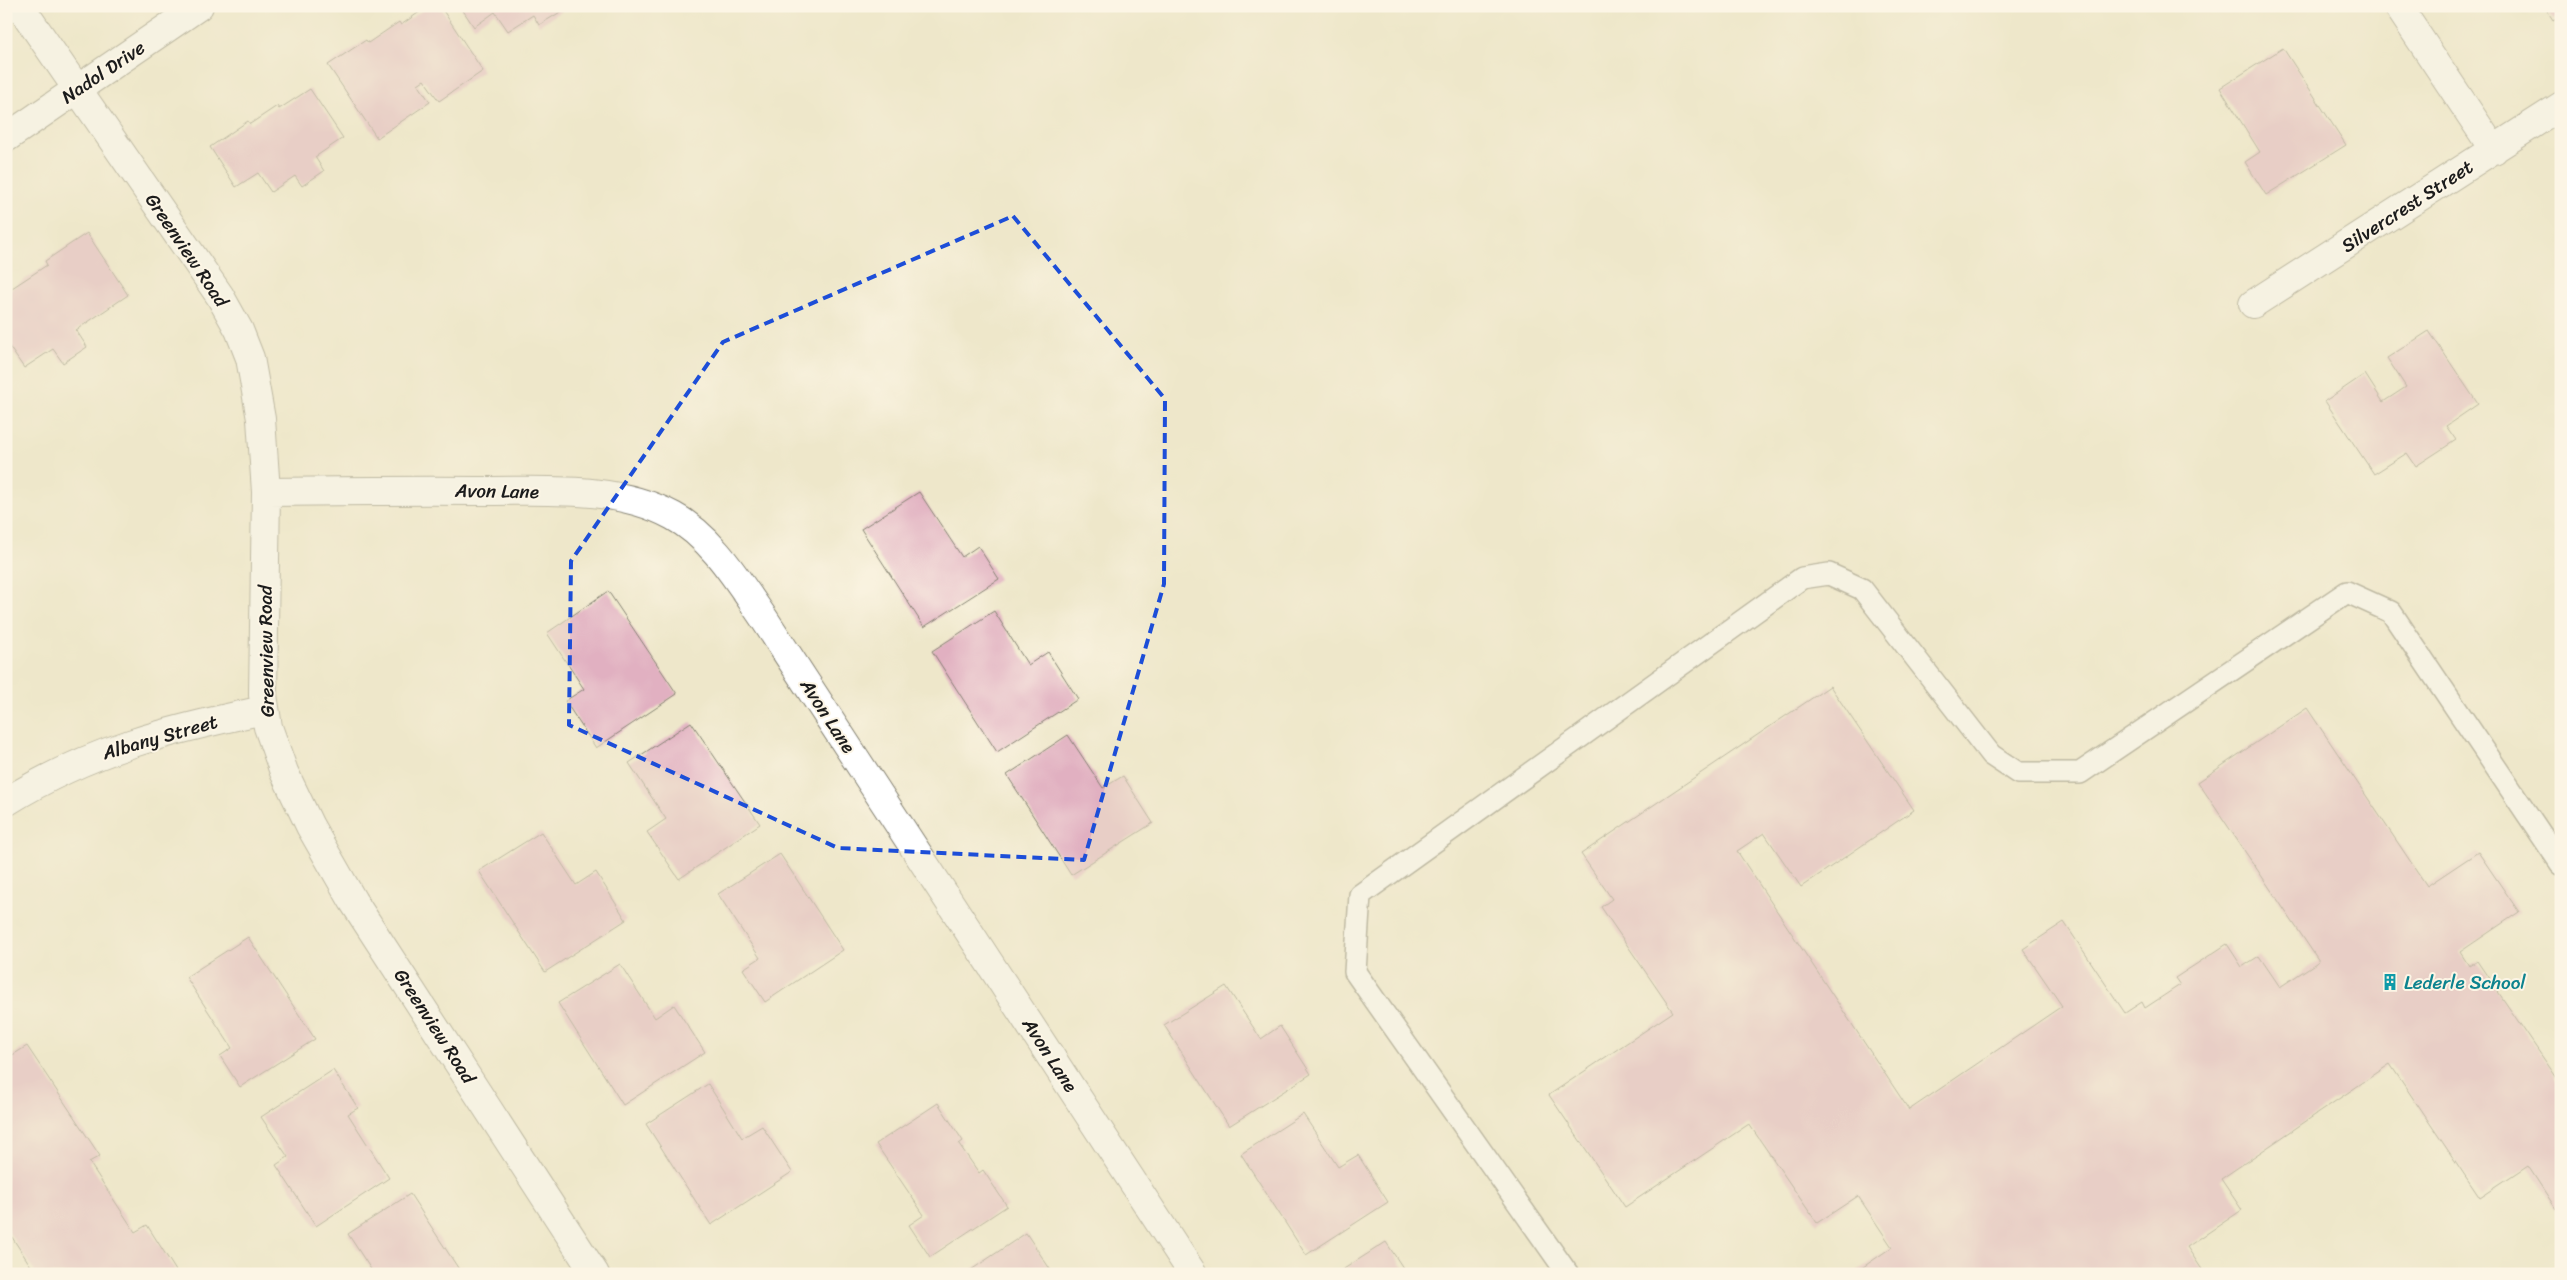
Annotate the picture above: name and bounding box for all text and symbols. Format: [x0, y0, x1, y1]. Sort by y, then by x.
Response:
street label: Nadol Drive [54, 31, 152, 112]
street label: Silvercrest Street [2334, 151, 2480, 261]
street label: Greenview Road [136, 186, 238, 315]
street label: Avon Lane [454, 474, 539, 508]
street label: Greenview Road [248, 584, 284, 717]
street label: Avon Lane [791, 671, 865, 760]
street label: Albany Street [98, 705, 222, 769]
street label: Greenview Road [385, 962, 485, 1091]
place label: Lederle School [2404, 966, 2526, 999]
building icon: Lederle School [2380, 972, 2400, 992]
street label: Avon Lane [1013, 1010, 1087, 1099]

